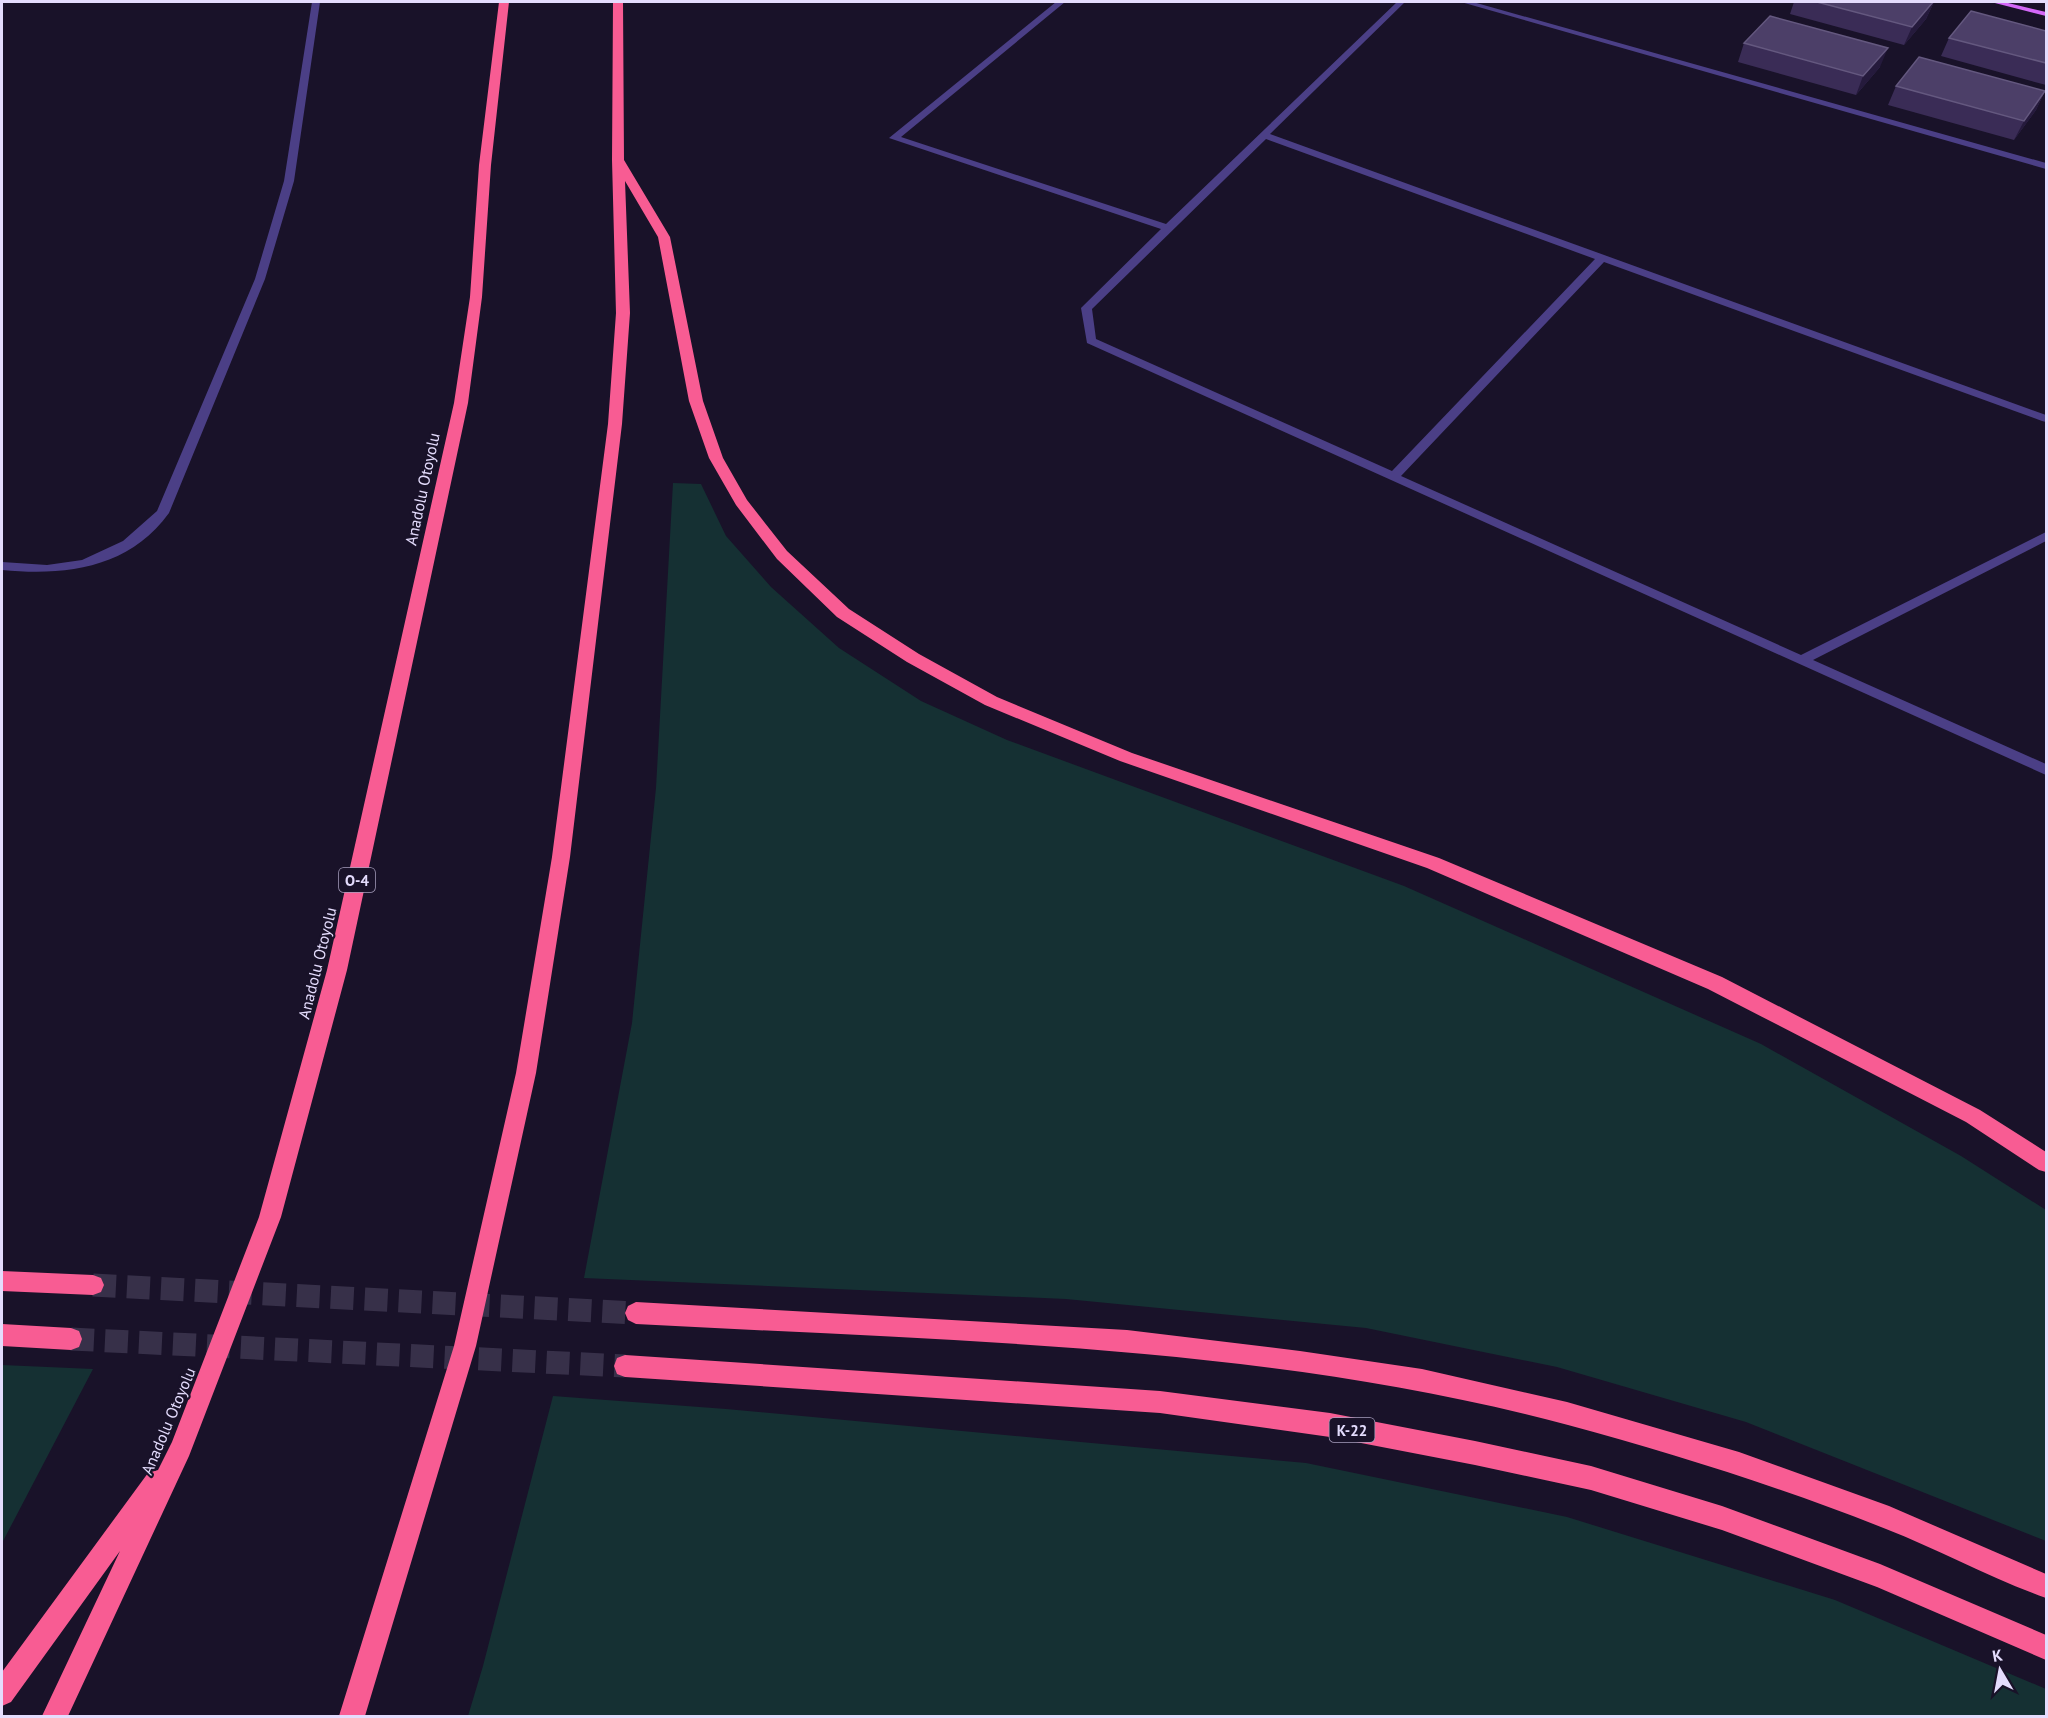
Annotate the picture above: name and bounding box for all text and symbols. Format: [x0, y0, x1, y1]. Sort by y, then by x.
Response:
street label: Anadolu Otoyolu [400, 431, 444, 547]
road number: O-4 [339, 868, 375, 892]
street label: Anadolu Otoyolu [293, 905, 341, 1021]
street label: Anadolu Otoyolu [136, 1364, 200, 1478]
road number: K-22 [1330, 1418, 1374, 1442]
north arrow [1970, 1640, 2030, 1700]
text: K [1991, 1645, 2004, 1666]

